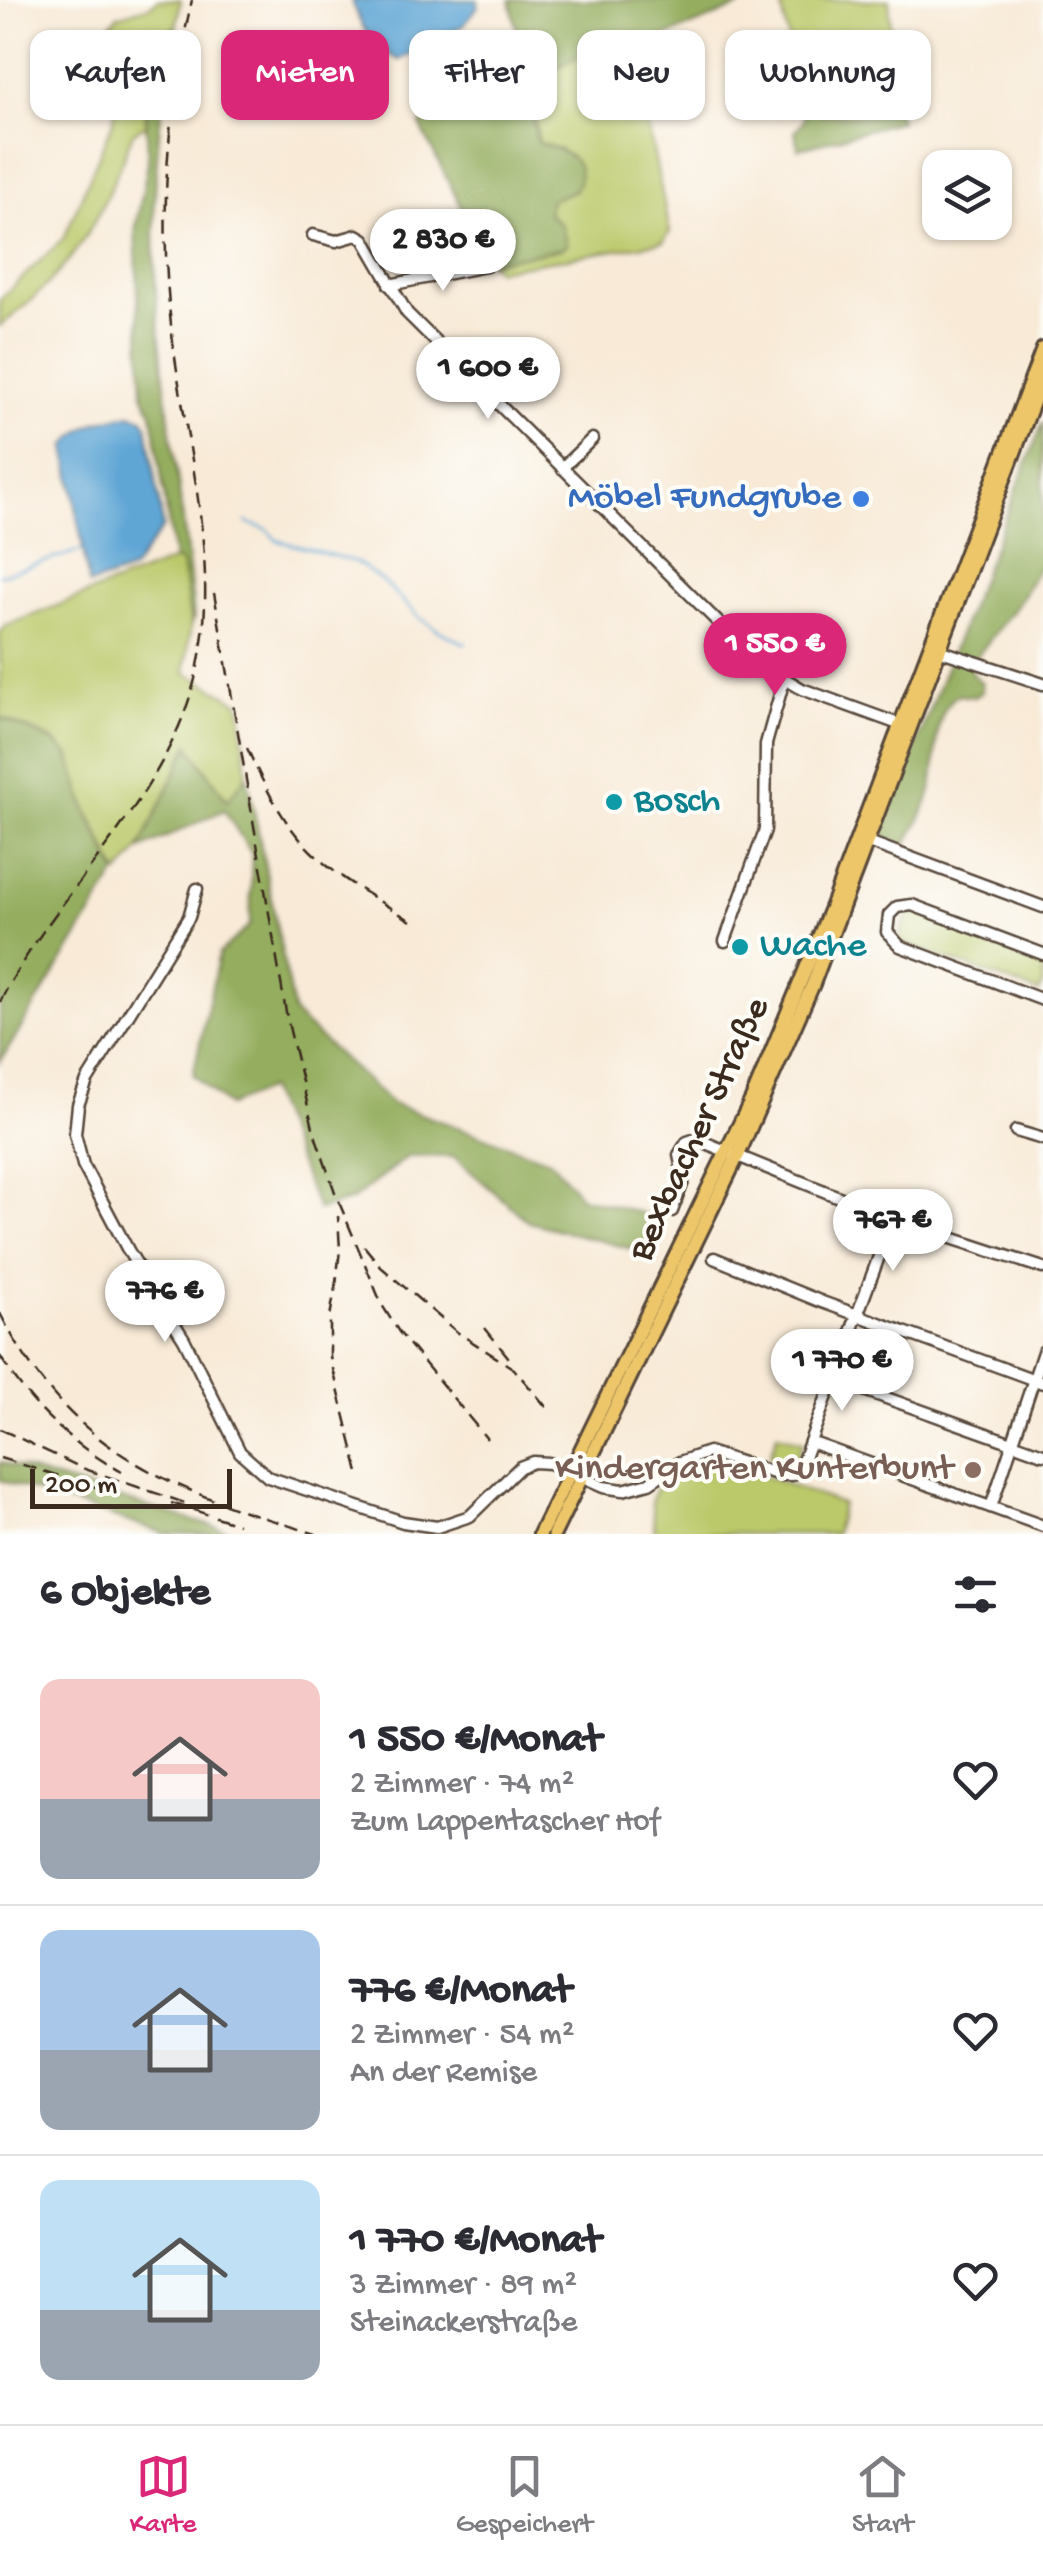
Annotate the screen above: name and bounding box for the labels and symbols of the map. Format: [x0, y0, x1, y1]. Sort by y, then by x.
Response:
pin: 2 830 € [351, 209, 535, 294]
pin: 1 600 € [396, 337, 580, 422]
place label: Möbel Fundgrube [568, 477, 841, 521]
marker: Möbel Fundgrube [850, 488, 872, 510]
pin: 1 550 € [683, 613, 867, 698]
place label: Bosch [633, 780, 720, 824]
marker: Bosch [603, 791, 625, 813]
place label: Wache [760, 925, 867, 969]
marker: Wache [729, 936, 751, 958]
street label: Bexbacher Straße [620, 991, 782, 1270]
pin: 767 € [823, 1189, 963, 1274]
pin: 776 € [95, 1260, 235, 1345]
pin: 1 770 € [750, 1329, 934, 1414]
place label: Kindergarten Kunterbunt [555, 1448, 956, 1492]
marker: Kindergarten Kunterbunt [962, 1459, 984, 1481]
scale bar [30, 1464, 232, 1508]

